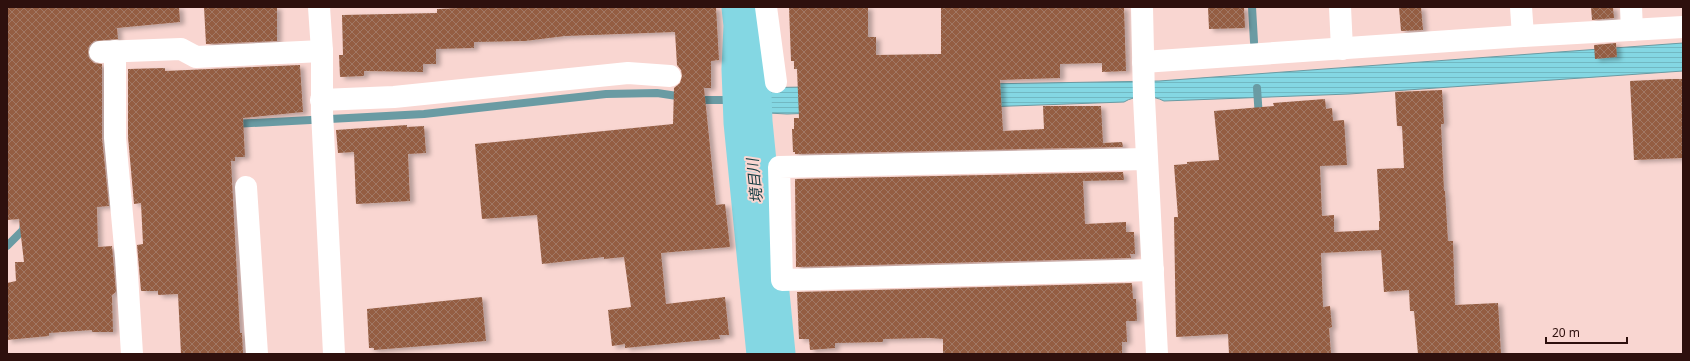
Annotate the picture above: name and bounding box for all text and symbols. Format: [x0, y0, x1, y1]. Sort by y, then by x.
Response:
water label: 境目川 [741, 156, 766, 204]
scale bar [1546, 319, 1627, 345]
text: 20 m [1552, 324, 1580, 341]

